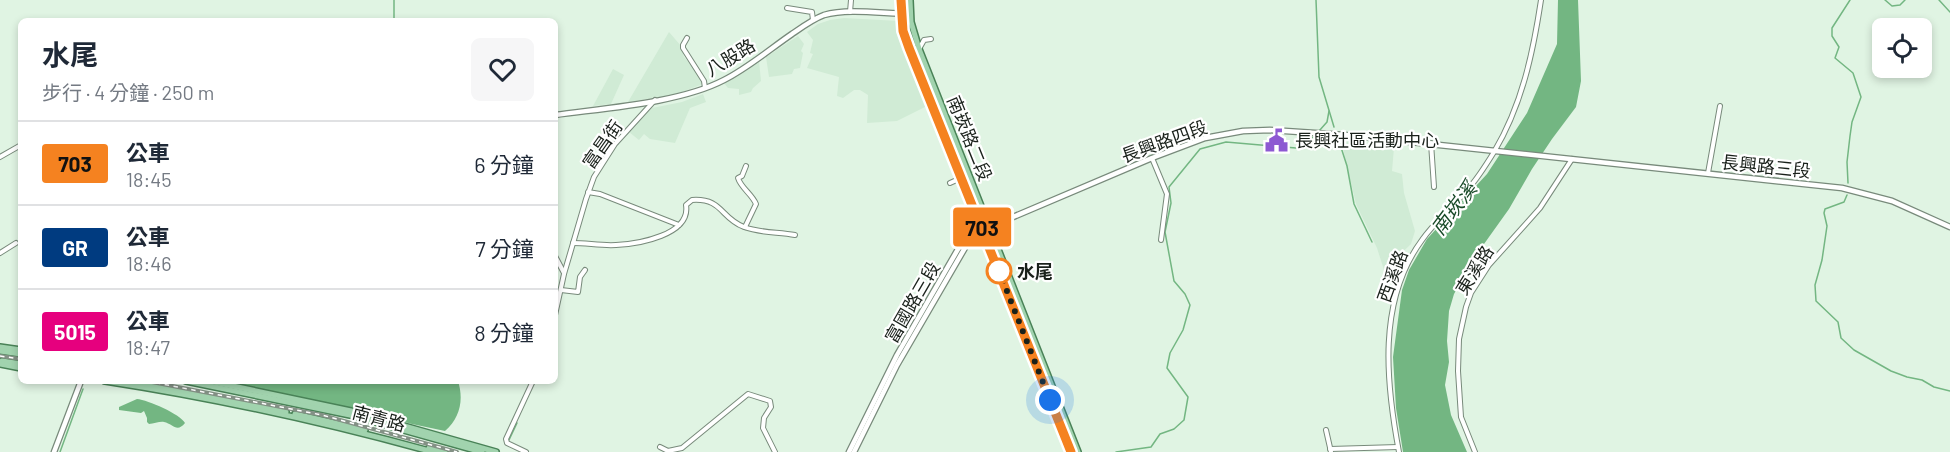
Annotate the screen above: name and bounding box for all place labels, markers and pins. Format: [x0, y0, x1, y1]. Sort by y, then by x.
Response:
public building icon: 長興社區活動中心 [1264, 127, 1290, 153]
place label: 長興社區活動中心 [1295, 129, 1439, 151]
marker: 水尾 [986, 258, 1012, 284]
place label: 水尾 [1017, 260, 1053, 282]

